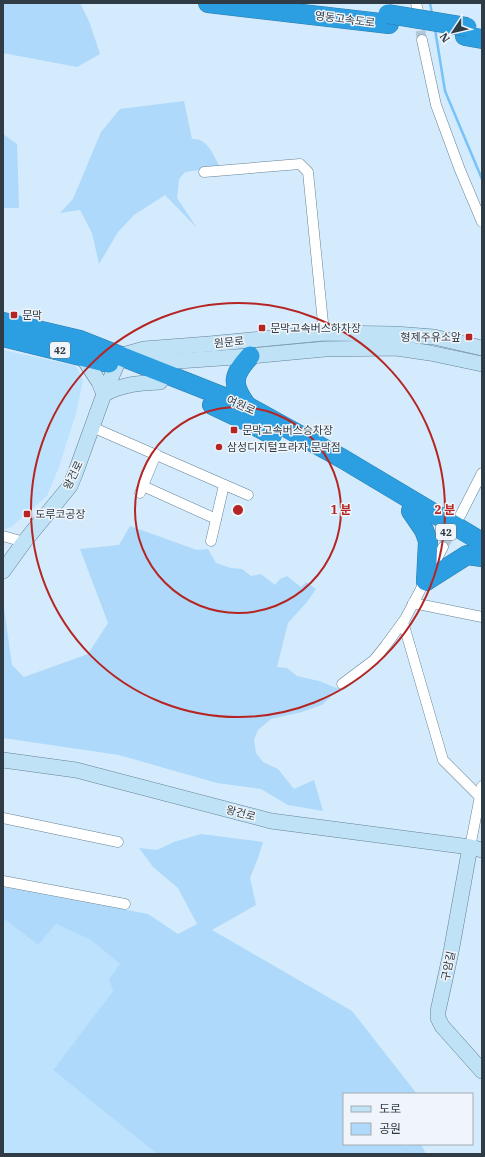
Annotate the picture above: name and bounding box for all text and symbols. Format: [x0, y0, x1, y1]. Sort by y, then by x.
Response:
street label: 영동고속도로 [314, 8, 376, 30]
north arrow [433, 12, 473, 52]
text: N [436, 30, 453, 45]
place label: 문막 [22, 308, 42, 322]
marker: 문막 [9, 310, 19, 320]
place label: 문막고속버스하차장 [270, 321, 361, 335]
marker: 문막고속버스하차장 [257, 323, 267, 333]
place label: 형제주유소앞 [400, 330, 461, 344]
marker: 형제주유소앞 [464, 332, 474, 342]
street label: 원문로 [213, 333, 245, 351]
road number: 42 [50, 342, 70, 358]
street label: 여원로 [224, 392, 258, 418]
place label: 문막고속버스승차장 [242, 423, 333, 437]
marker: 문막고속버스승차장 [229, 425, 239, 435]
place label: 삼성디지털프라자 문막점 [227, 440, 341, 454]
marker: 삼성디지털프라자 문막점 [214, 442, 224, 452]
street label: 왕건로 [60, 458, 86, 492]
text: 1 분 [330, 502, 352, 517]
text: 2 분 [434, 502, 456, 517]
centre of rings [231, 503, 245, 517]
place label: 도루코공장 [35, 507, 86, 521]
marker: 도루코공장 [22, 509, 32, 519]
road number: 42 [436, 524, 456, 540]
street label: 왕건로 [225, 802, 257, 824]
street label: 구암길 [438, 950, 458, 982]
legend [343, 1093, 473, 1145]
text: 도로 [379, 1101, 401, 1116]
text: 공원 [379, 1121, 401, 1136]

